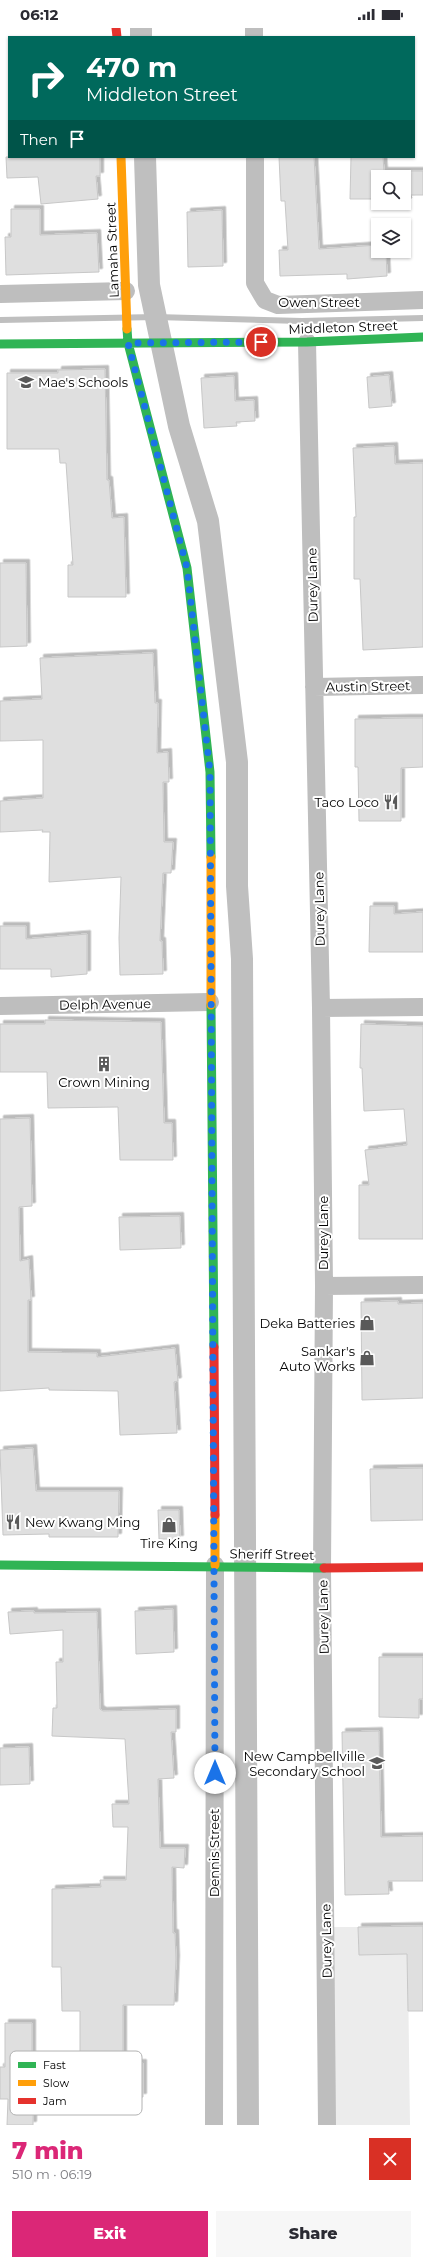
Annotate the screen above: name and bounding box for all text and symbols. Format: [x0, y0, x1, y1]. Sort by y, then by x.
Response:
text: 06:12 [20, 5, 58, 24]
text: 470 m [86, 50, 177, 84]
icon: right [20, 52, 72, 104]
text: Middleton Street [86, 84, 238, 106]
icon: arrive [66, 128, 88, 150]
text: Then [20, 130, 58, 149]
map controls [371, 170, 411, 258]
button: search [371, 170, 411, 210]
street label: Lamaha Street [102, 202, 122, 298]
button: layers [371, 218, 411, 258]
street label: Owen Street [278, 294, 360, 310]
street label: Middleton Street [288, 317, 398, 337]
pin [244, 325, 278, 359]
icon: arrive [250, 331, 272, 353]
school or university icon: Mae's Schools [17, 373, 35, 391]
place label: Mae's Schools [38, 374, 128, 390]
street label: Durey Lane [303, 547, 321, 622]
street label: Austin Street [326, 677, 410, 695]
restaurant icon: Taco Loco [382, 793, 400, 811]
place label: Taco Loco [314, 794, 379, 810]
street label: Durey Lane [310, 871, 328, 946]
street label: Delph Avenue [59, 995, 151, 1013]
building icon: Crown Mining [95, 1055, 113, 1073]
place label: Crown Mining [58, 1074, 150, 1090]
street label: Durey Lane [315, 1196, 331, 1270]
shop icon: Deka Batteries [358, 1314, 376, 1332]
place label: Deka Batteries [259, 1315, 355, 1331]
place label: Sankar's Auto Works [280, 1343, 355, 1374]
shop icon: Sankar's Auto Works [358, 1349, 376, 1367]
restaurant icon: New Kwang Ming [4, 1513, 22, 1531]
place label: New Kwang Ming [25, 1514, 140, 1530]
shop icon: Tire King [160, 1516, 178, 1534]
place label: Tire King [140, 1535, 198, 1551]
street label: Sheriff Street [229, 1545, 315, 1563]
street label: Durey Lane [314, 1579, 332, 1654]
place label: New Campbellville Secondary School [243, 1748, 365, 1779]
position arrow [194, 1752, 236, 1794]
school or university icon: New Campbellville Secondary School [368, 1754, 386, 1772]
street label: Dennis Street [206, 1809, 222, 1897]
street label: Durey Lane [317, 1903, 335, 1978]
legend [10, 2051, 142, 2115]
text: Fast [43, 2058, 67, 2072]
text: Slow [43, 2076, 69, 2090]
text: Jam [42, 2094, 67, 2108]
text: 7 min [12, 2136, 83, 2165]
button: close [369, 2138, 411, 2180]
text: 510 m · 06:19 [12, 2166, 92, 2182]
button: Exit [12, 2211, 208, 2257]
button: Share [216, 2211, 411, 2257]

